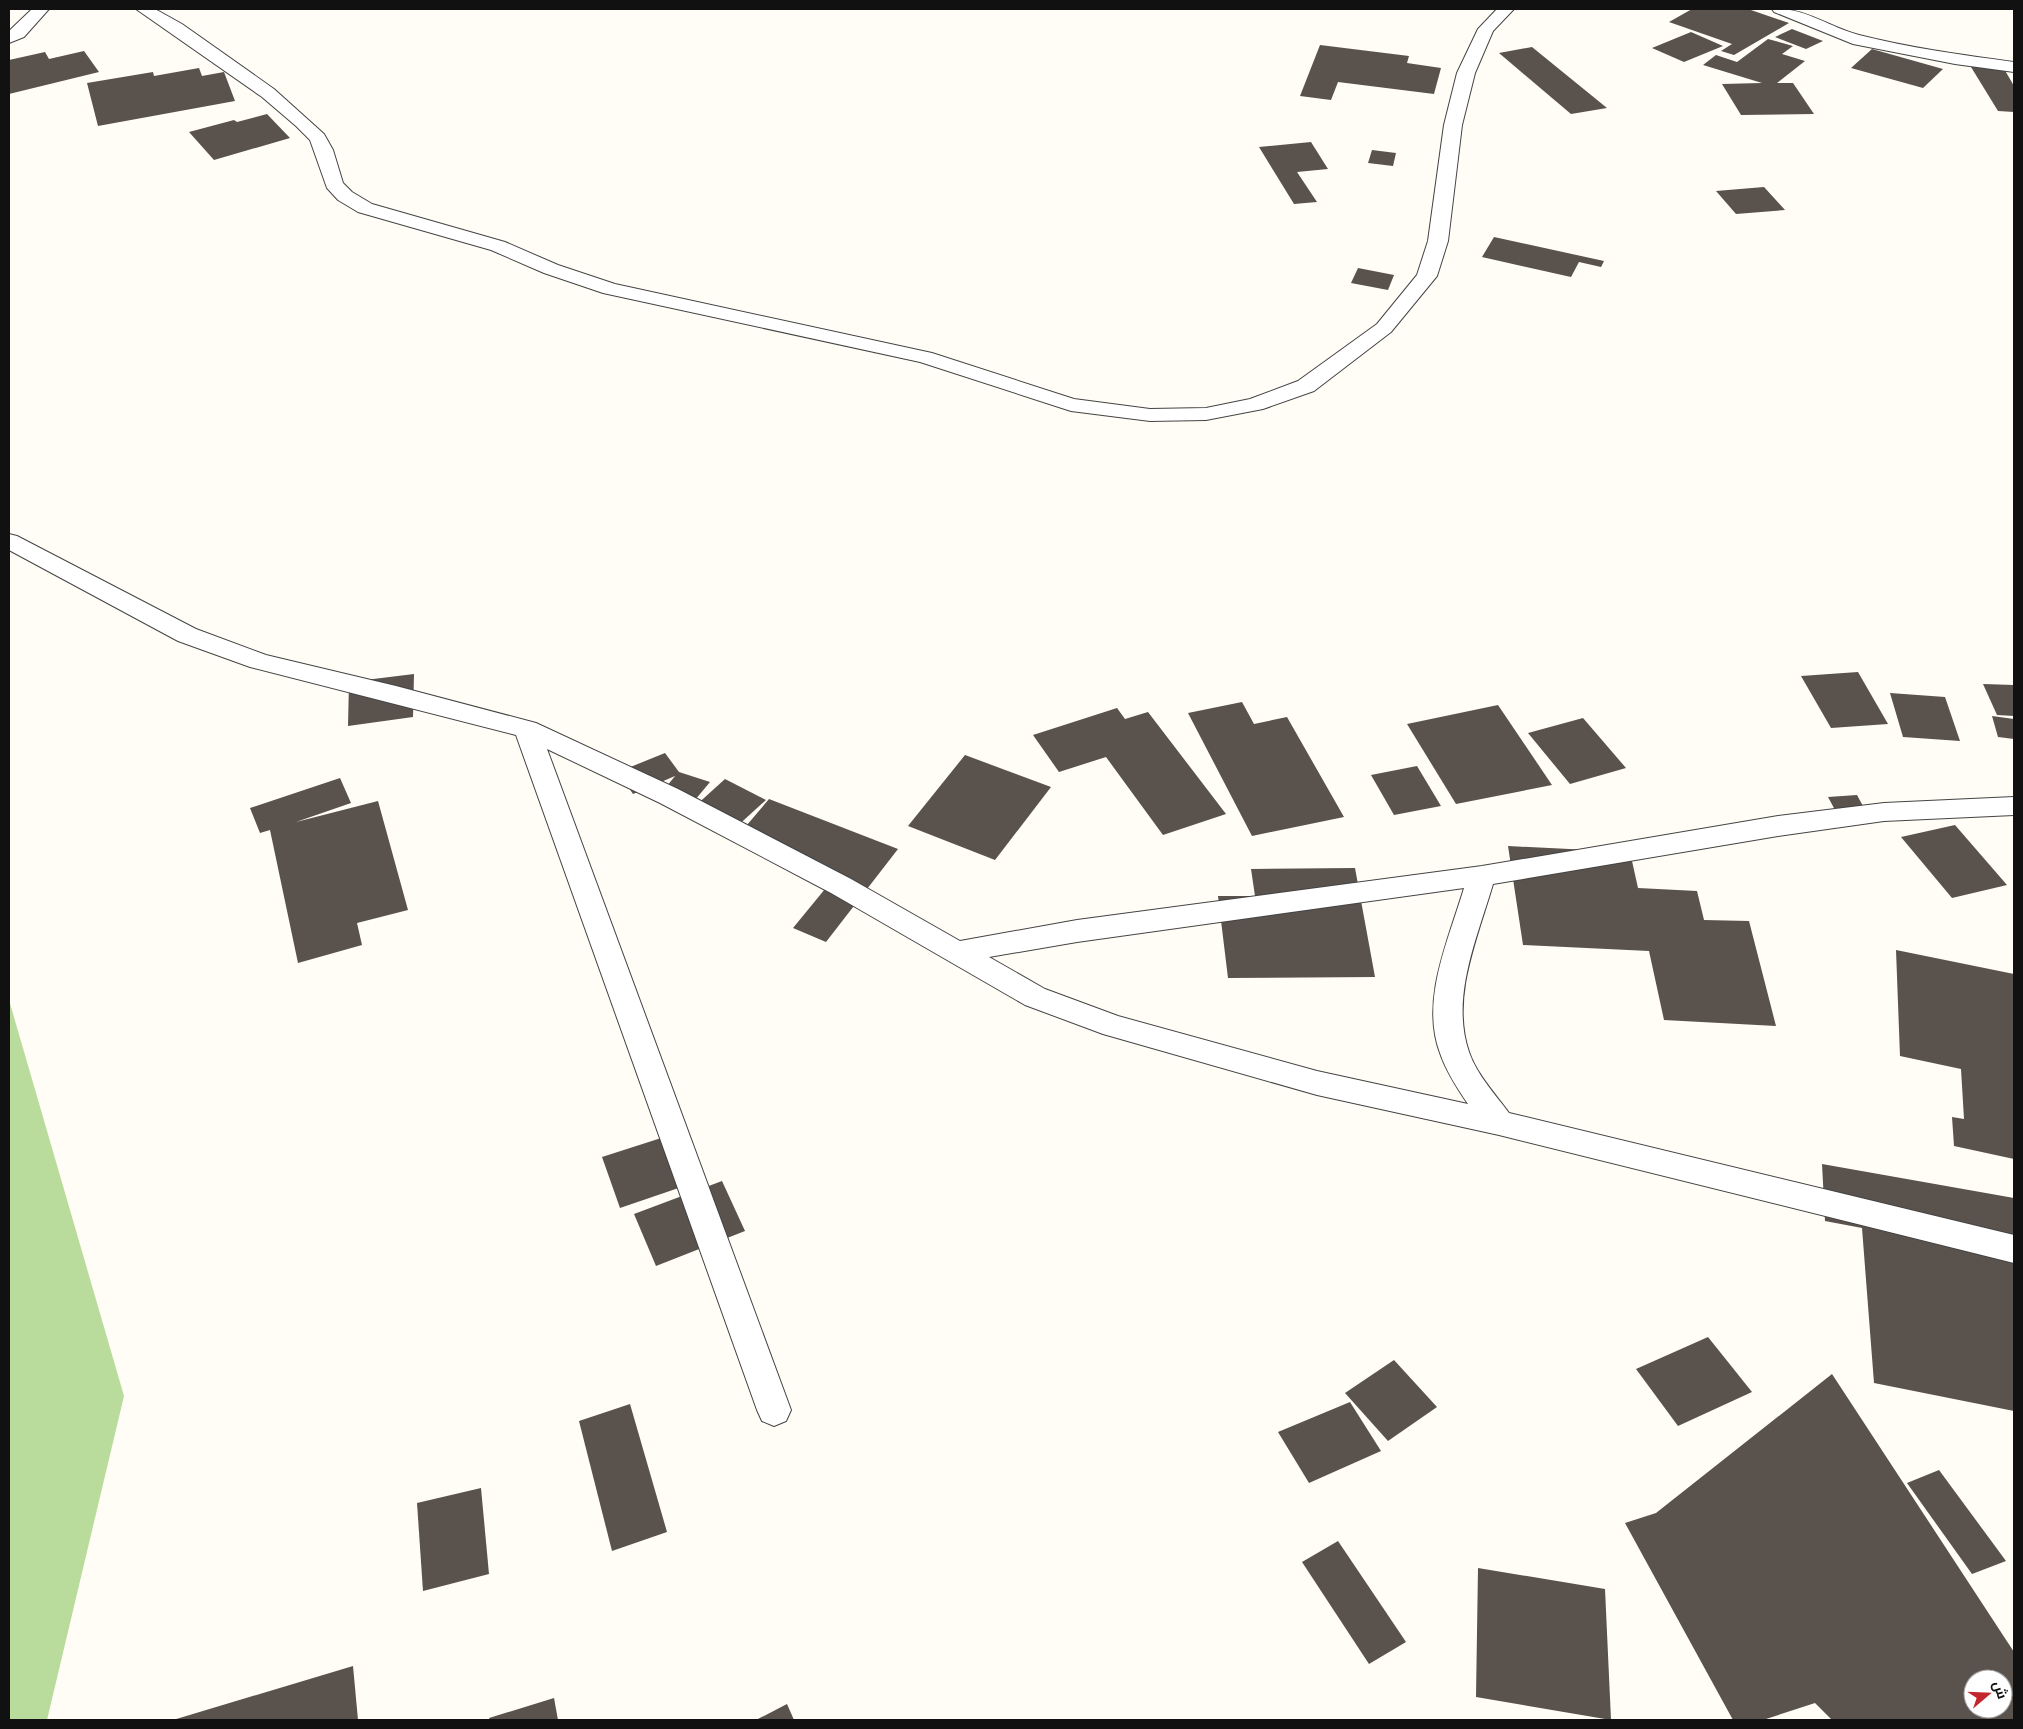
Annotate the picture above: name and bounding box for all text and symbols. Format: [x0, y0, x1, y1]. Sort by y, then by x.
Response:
north arrow [1963, 1669, 2013, 1719]
text: ش [1989, 1679, 2011, 1701]

